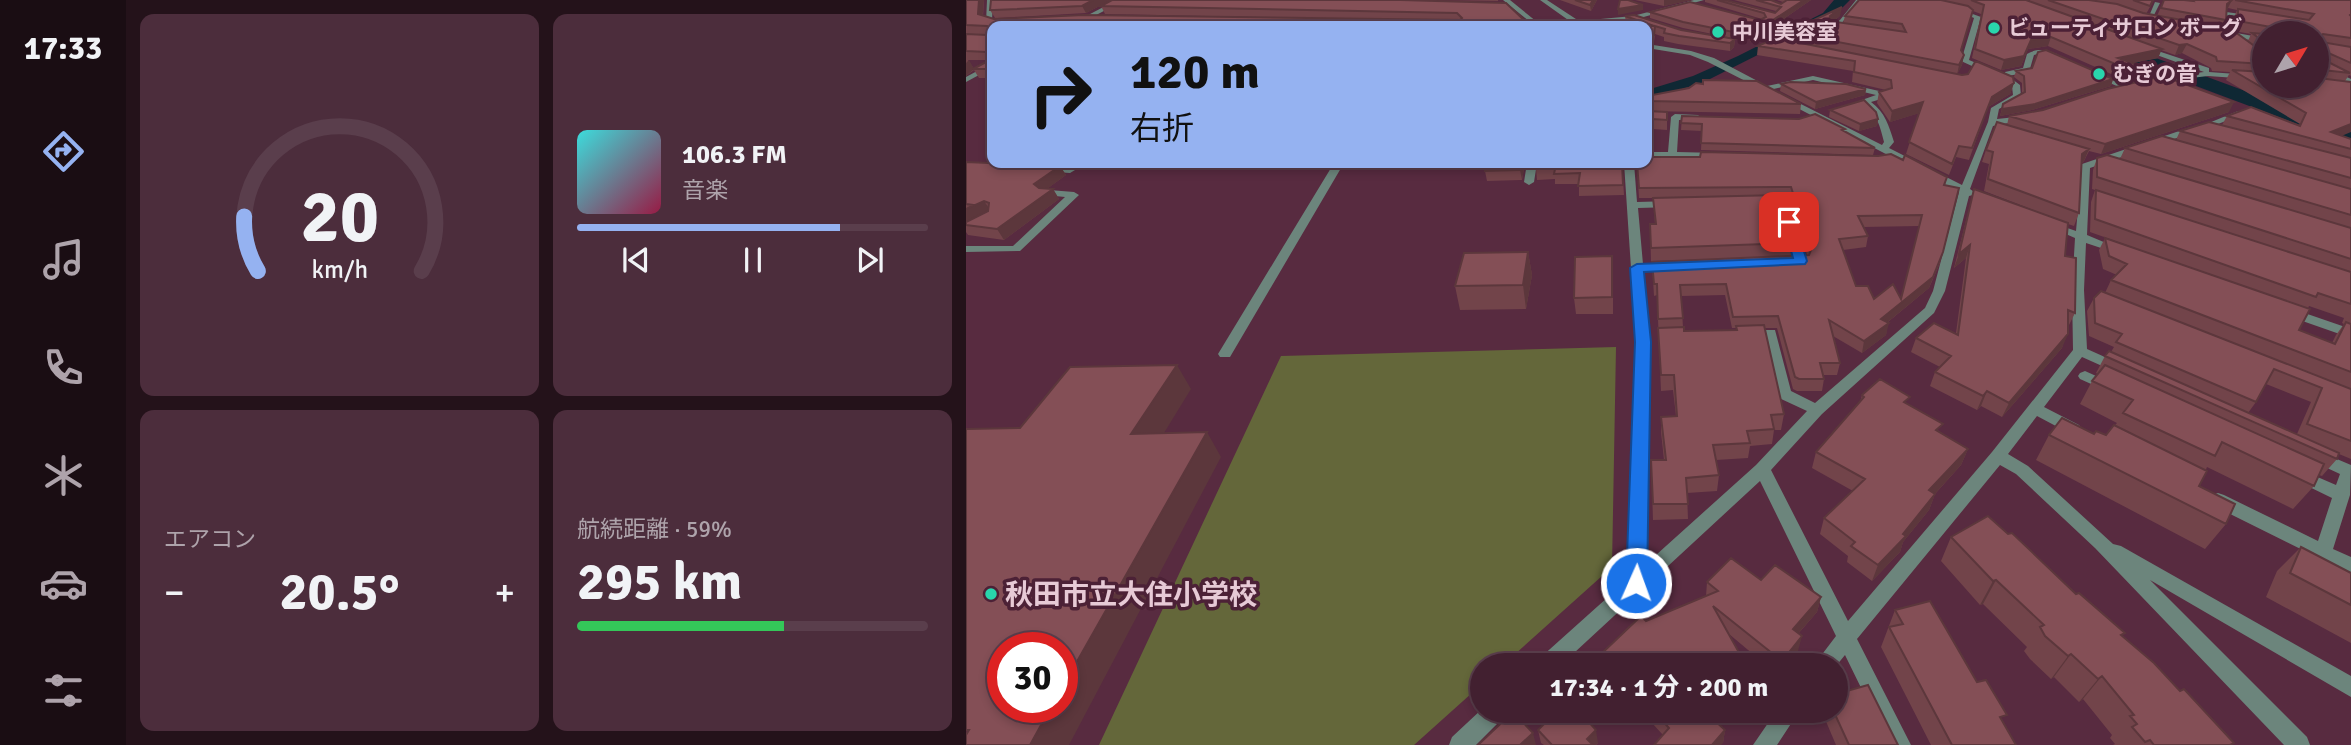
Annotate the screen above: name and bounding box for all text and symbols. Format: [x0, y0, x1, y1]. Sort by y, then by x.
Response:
place label: ビューティサロン ボーグ [2008, 15, 2242, 41]
place label: 中川美容室 [1732, 19, 1837, 45]
marker: ビューティサロン ボーグ [1986, 20, 2002, 36]
north arrow [2252, 21, 2329, 98]
map controls [2252, 21, 2329, 98]
marker: 中川美容室 [1710, 24, 1726, 40]
text: 17:33 [24, 29, 102, 68]
text: 120 m [1130, 42, 1260, 102]
icon: right [1015, 49, 1106, 140]
place label: むぎの音 [2113, 61, 2197, 87]
marker: むぎの音 [2091, 66, 2107, 82]
text: 右折 [1130, 109, 1194, 148]
icon: directions [39, 127, 88, 176]
text: 106.3 FM [682, 139, 787, 171]
text: 20 [300, 173, 379, 262]
text: 音楽 [682, 176, 728, 205]
pin [1759, 192, 1819, 252]
icon: arrive [1770, 203, 1808, 241]
icon: music [39, 235, 88, 284]
icon: previous [617, 241, 655, 279]
icon: pause [734, 241, 772, 279]
icon: next [851, 241, 889, 279]
text: km/h [311, 254, 368, 285]
icon: phone [39, 343, 88, 392]
icon: climate [39, 451, 88, 500]
text: 航続距離 · 59% [577, 515, 732, 544]
text: エアコン [164, 525, 256, 554]
position arrow [1599, 546, 1673, 620]
text: 295 km [577, 550, 742, 614]
icon: car [39, 559, 88, 608]
text: 20.5° [280, 560, 399, 624]
text: − [164, 569, 185, 616]
text: + [494, 569, 515, 616]
place label: 秋田市立大住小学校 [1005, 578, 1257, 612]
marker: 秋田市立大住小学校 [983, 586, 999, 602]
speed limit sign: 30 [987, 632, 1078, 723]
icon: filters [39, 666, 88, 715]
text: 17:34 · 1 分 · 200 m [1550, 672, 1768, 704]

